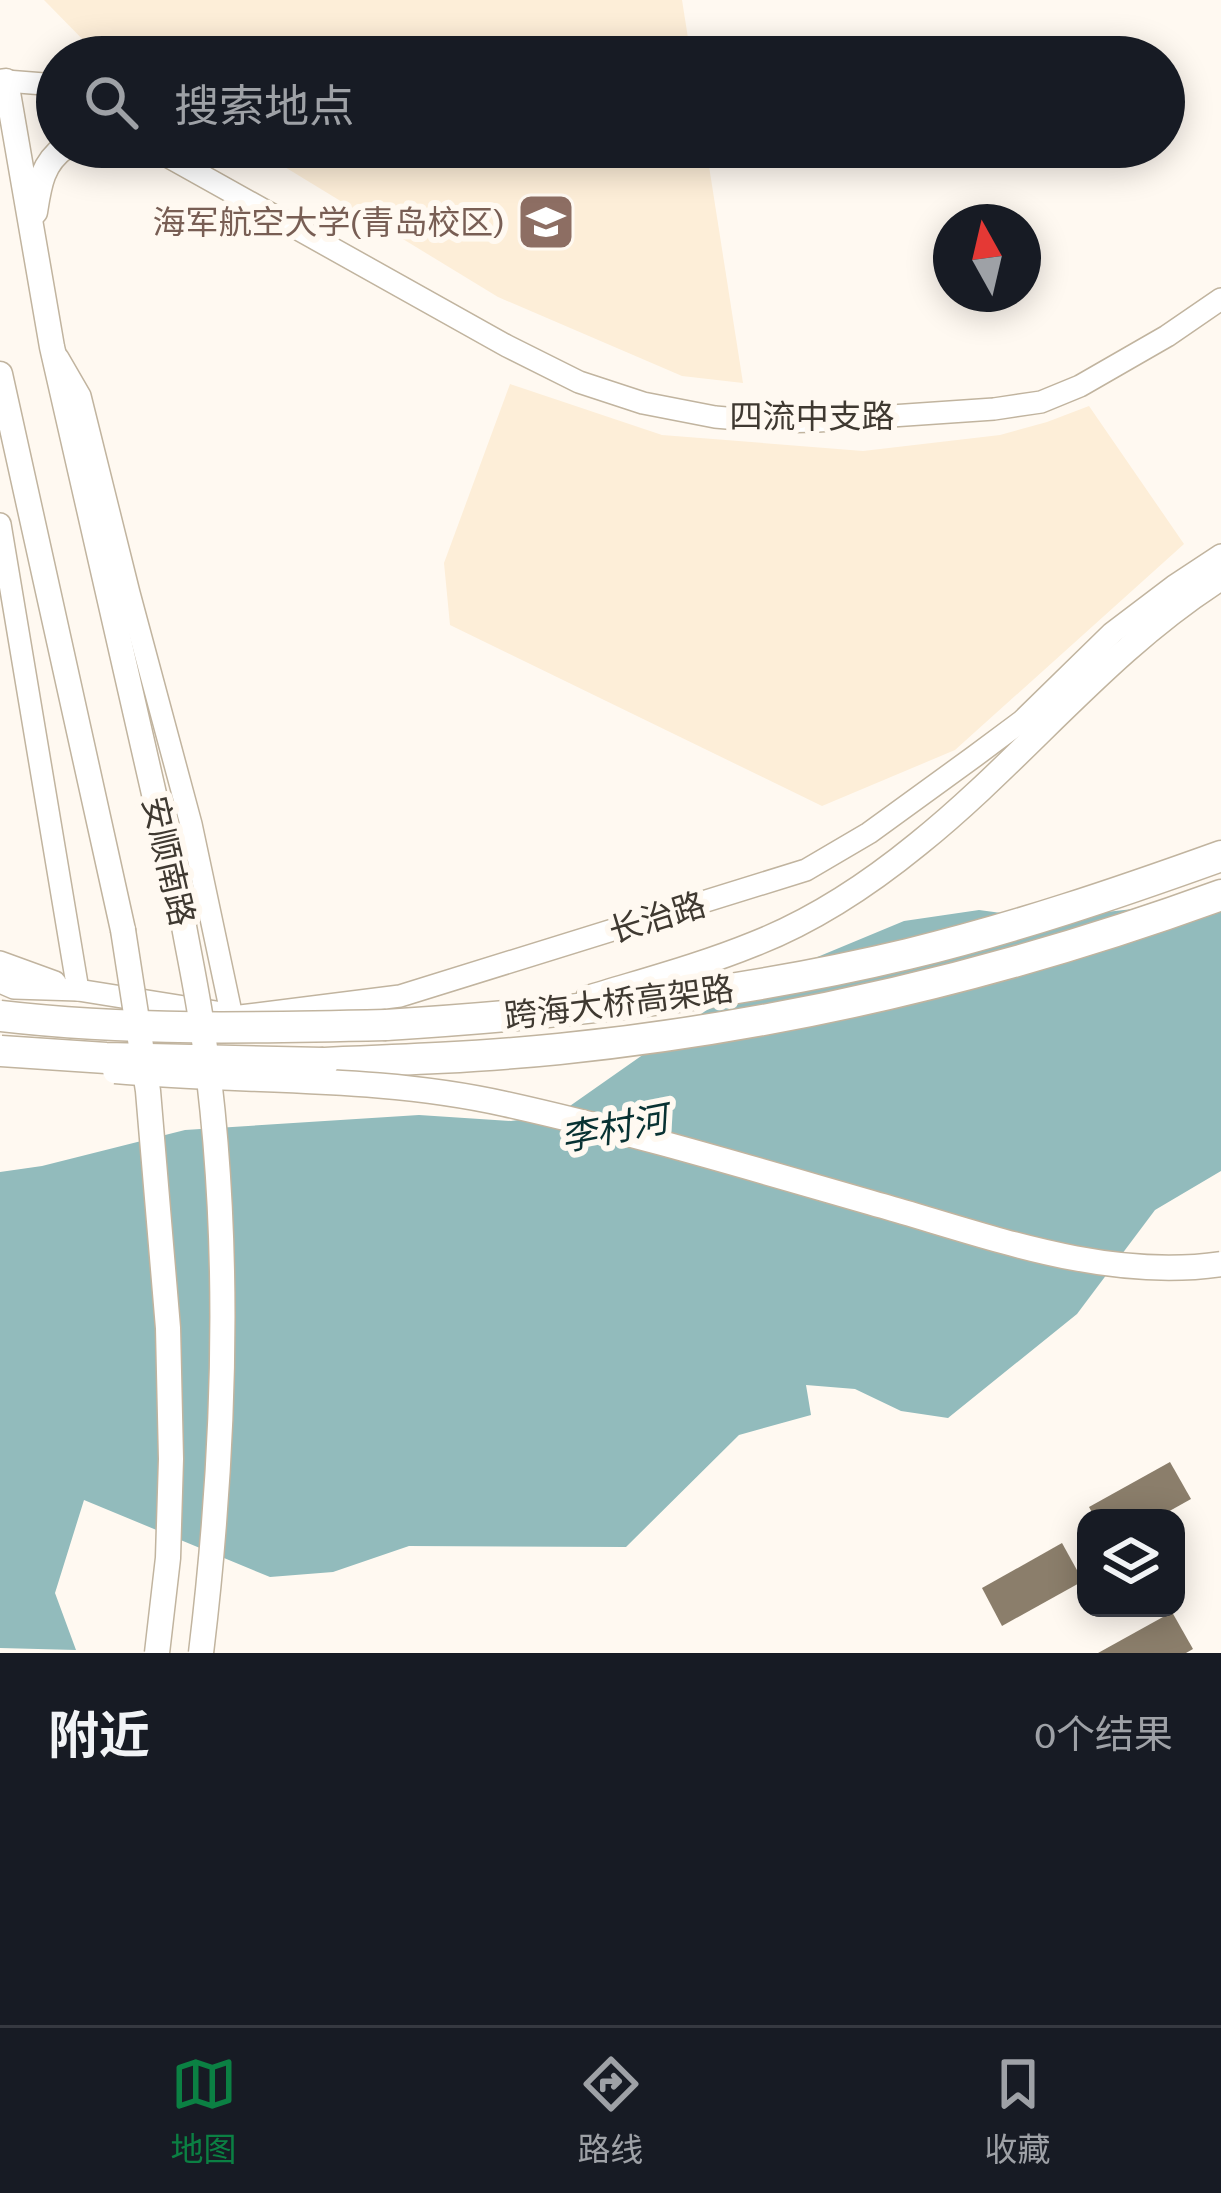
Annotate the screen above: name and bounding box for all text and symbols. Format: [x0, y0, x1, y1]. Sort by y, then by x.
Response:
search box [36, 36, 1185, 168]
icon: search [78, 69, 144, 135]
text: 搜索地点 [174, 80, 354, 133]
school or university icon: 海军航空大学(青岛校区) [515, 191, 577, 253]
place label: 海军航空大学(青岛校区) [152, 203, 504, 242]
north arrow [933, 204, 1041, 312]
street label: 四流中支路 [730, 397, 895, 436]
street label: 安顺南路 [135, 792, 202, 930]
street label: 长治路 [604, 884, 710, 951]
street label: 跨海大桥高架路 [502, 969, 736, 1036]
water label: 李村河 [557, 1097, 677, 1160]
map controls [1077, 1509, 1185, 1617]
button: layers [1077, 1509, 1185, 1617]
text: 附近 [48, 1706, 150, 1765]
text: 0个结果 [1034, 1712, 1173, 1758]
tab: 地图 [171, 2051, 237, 2171]
tab: 路线 [578, 2051, 644, 2171]
tab: 收藏 [985, 2051, 1051, 2171]

